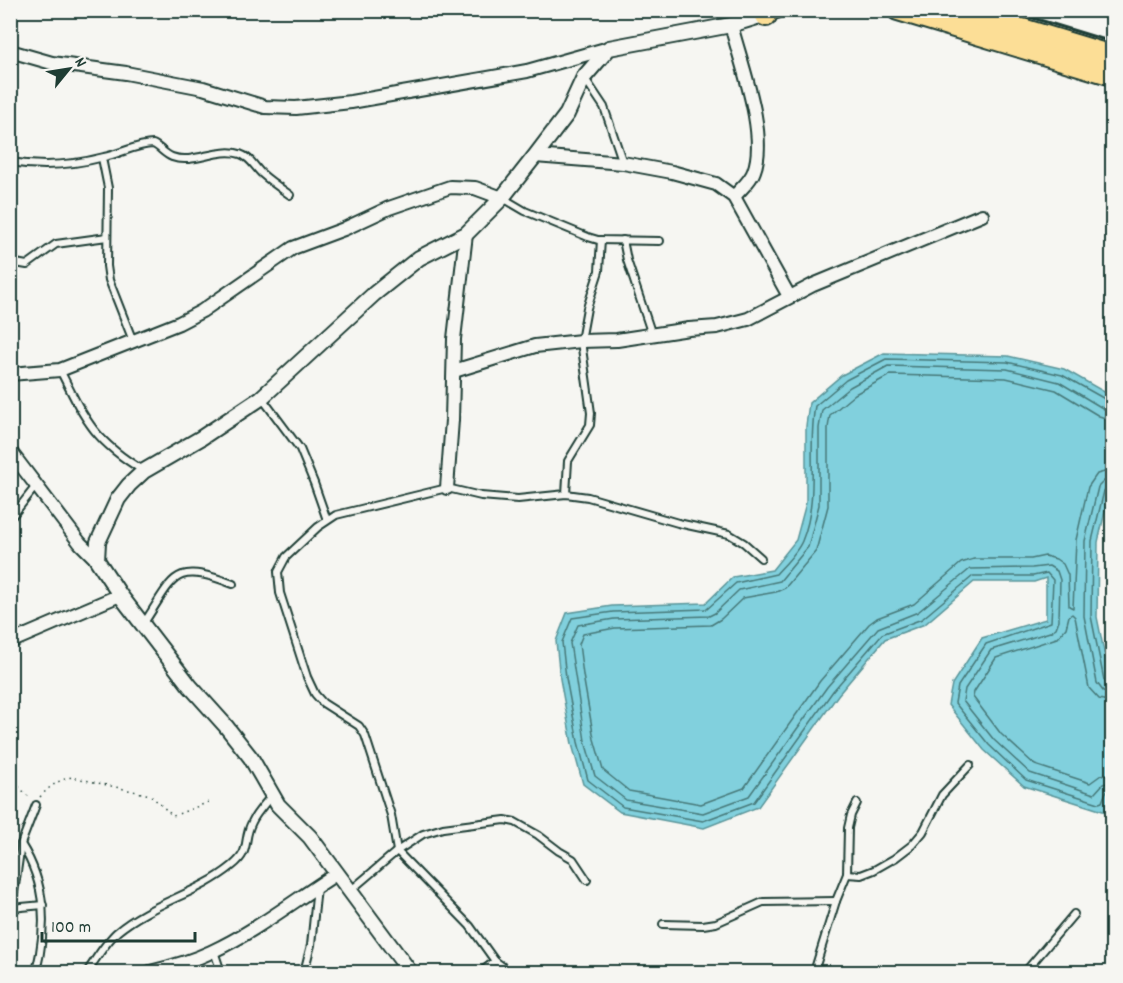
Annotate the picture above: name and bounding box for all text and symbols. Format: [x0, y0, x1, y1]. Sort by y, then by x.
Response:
north arrow [39, 39, 99, 99]
text: N [68, 54, 92, 72]
scale bar [42, 905, 195, 943]
text: 100 m [51, 916, 91, 941]

